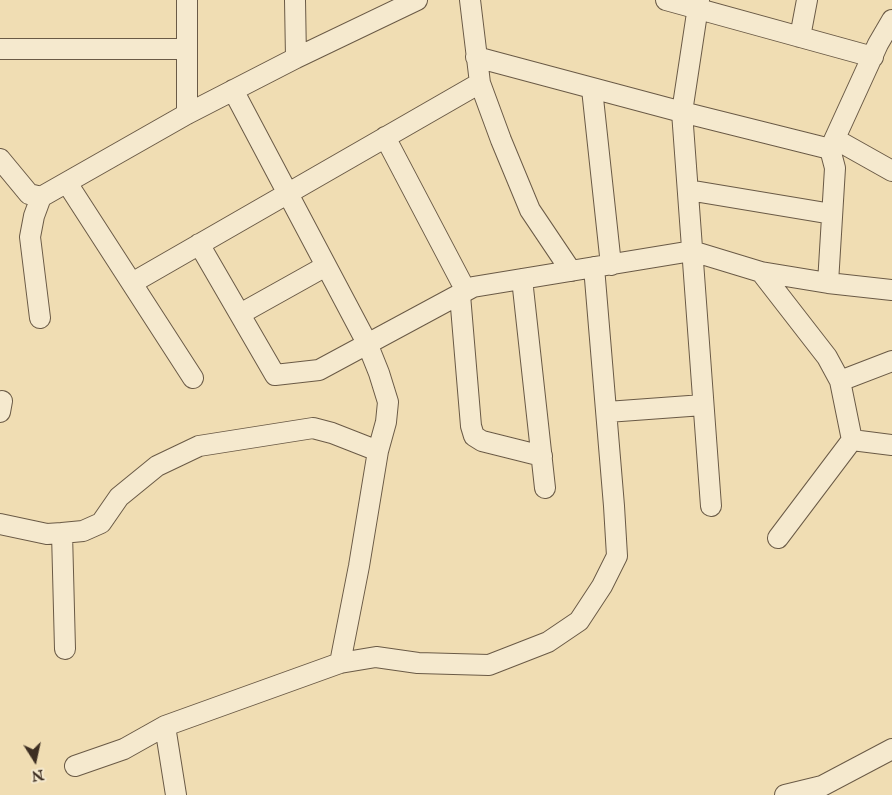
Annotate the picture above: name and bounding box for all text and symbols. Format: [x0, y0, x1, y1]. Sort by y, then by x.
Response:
north arrow [10, 735, 60, 785]
text: N [30, 765, 45, 785]

